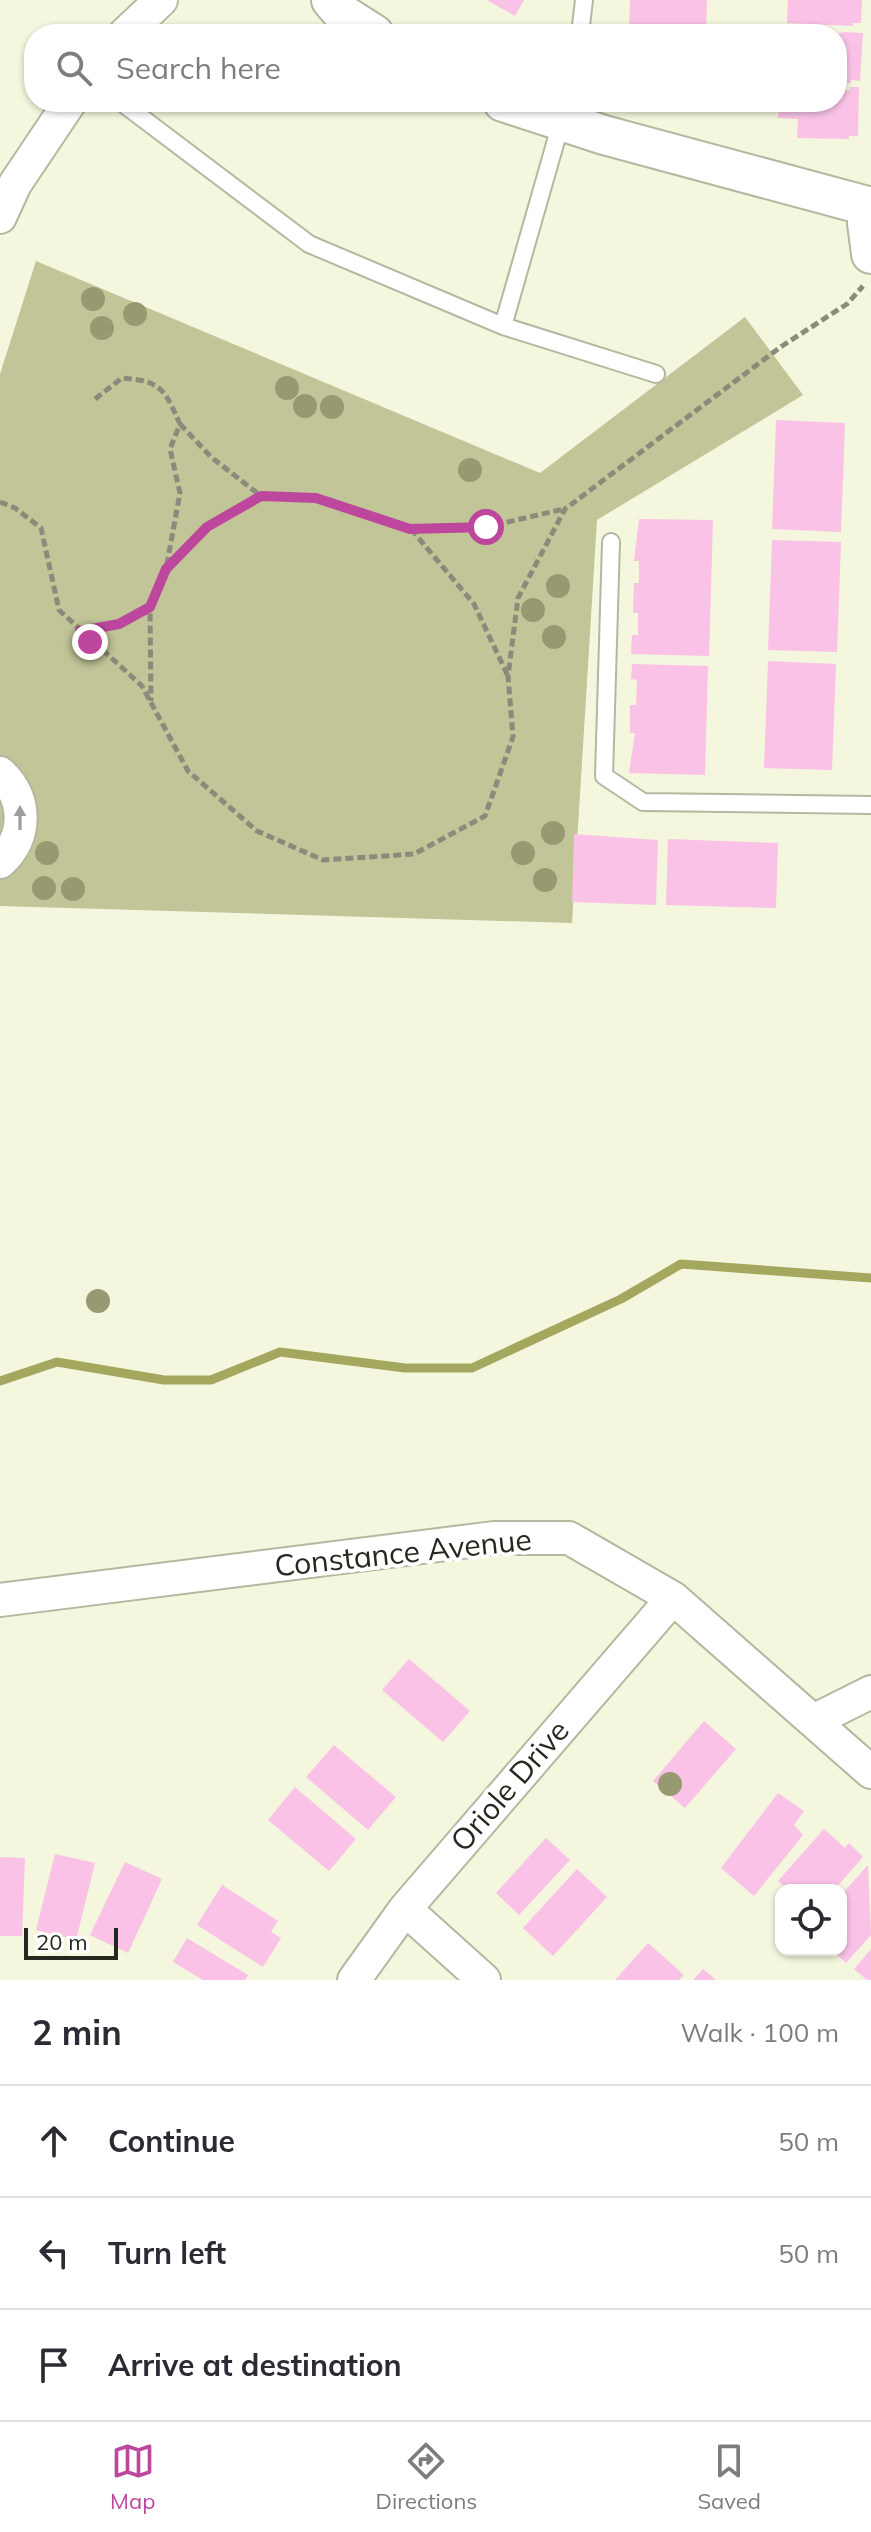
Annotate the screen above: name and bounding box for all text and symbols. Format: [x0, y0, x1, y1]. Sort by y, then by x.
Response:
search box [24, 24, 847, 112]
icon: search [52, 46, 96, 90]
text: Search here [116, 49, 281, 87]
route start [468, 509, 504, 545]
route end [72, 624, 108, 660]
one-way arrow [13, 805, 26, 830]
street label: Constance Avenue [273, 1520, 533, 1584]
street label: Oriole Drive [442, 1712, 577, 1859]
map controls [775, 1884, 847, 1956]
button: locate [775, 1884, 847, 1956]
scale bar [24, 1924, 118, 1960]
text: 20 m [36, 1928, 87, 1956]
text: 2 min [32, 2011, 122, 2054]
text: Walk · 100 m [680, 2016, 839, 2049]
icon: ahead [32, 2119, 76, 2163]
text: Continue [108, 2122, 235, 2160]
text: 50 m [778, 2125, 839, 2158]
icon: left [32, 2231, 76, 2275]
text: Turn left [108, 2234, 226, 2272]
text: 50 m [778, 2237, 839, 2270]
icon: arrive [32, 2343, 76, 2387]
text: Arrive at destination [108, 2346, 402, 2384]
tab: Map [110, 2439, 155, 2515]
tab: Directions [376, 2439, 477, 2515]
tab: Saved [697, 2439, 761, 2515]

